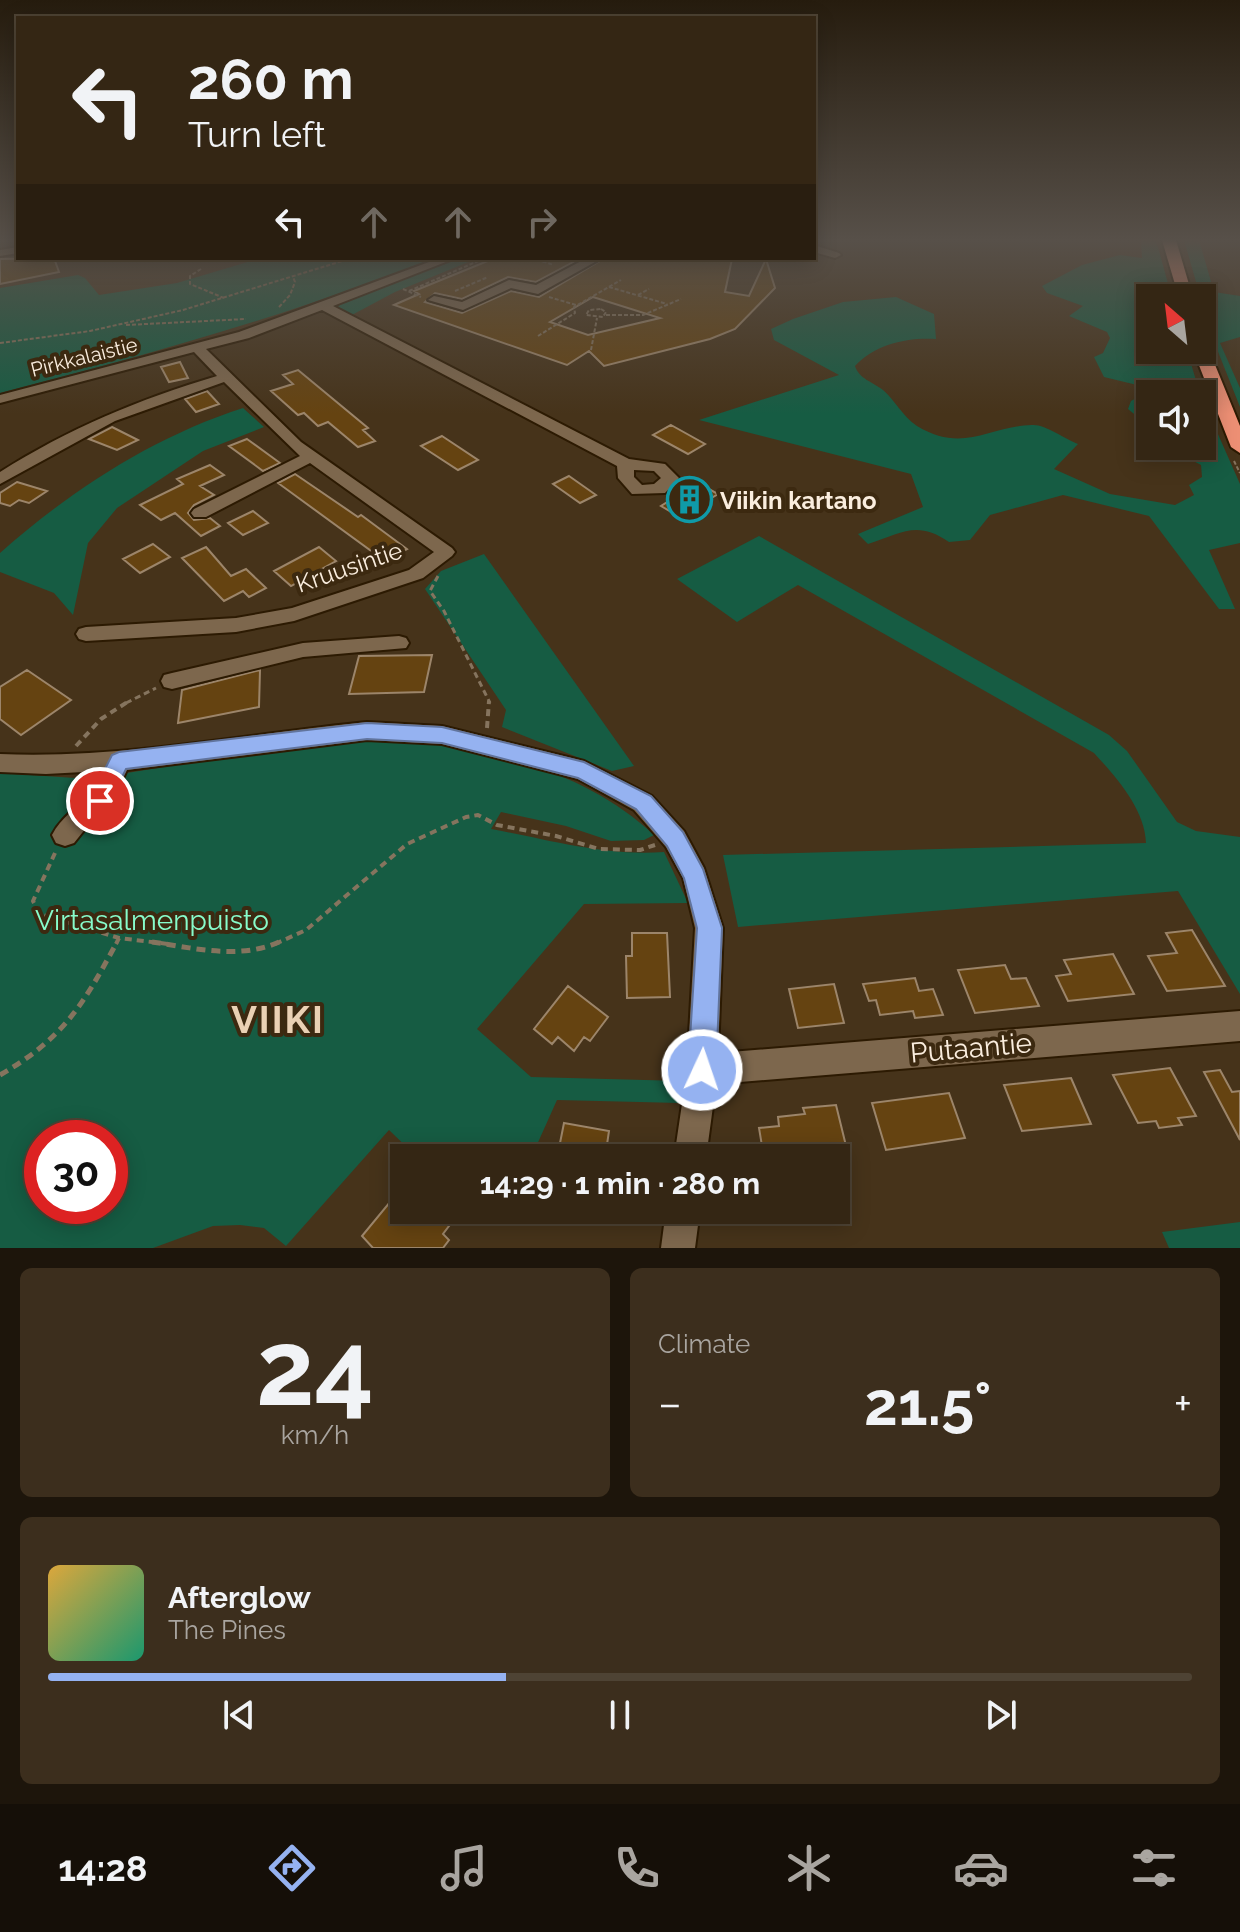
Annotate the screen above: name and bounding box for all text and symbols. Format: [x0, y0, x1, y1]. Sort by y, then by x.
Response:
text: 260 m [188, 46, 354, 112]
icon: left [56, 48, 160, 152]
text: Turn left [188, 113, 326, 155]
icon: left [268, 200, 312, 244]
icon: ahead [352, 200, 396, 244]
icon: ahead [436, 200, 480, 244]
icon: right [520, 200, 564, 244]
north arrow [1136, 284, 1216, 364]
map controls [1136, 284, 1216, 460]
street label: Pirkkalaistie [28, 332, 140, 382]
button: sound [1136, 380, 1216, 460]
building icon: Viikin kartano [665, 476, 713, 524]
place label: Viikin kartano [720, 486, 877, 515]
street label: Kruusintie [292, 535, 406, 599]
pin [66, 767, 134, 835]
icon: arrive [78, 779, 122, 823]
park label: Virtasalmenpuisto [35, 904, 269, 937]
district label: VIIKI [231, 997, 325, 1042]
street label: Putaantie [909, 1026, 1033, 1070]
position arrow [660, 1028, 744, 1112]
speed limit sign: 30 [24, 1120, 128, 1224]
text: 14:29 · 1 min · 280 m [480, 1166, 760, 1201]
text: 24 [256, 1307, 374, 1429]
text: Climate [658, 1329, 750, 1359]
text: 21.5° [864, 1369, 991, 1439]
text: − [658, 1378, 682, 1429]
text: + [1174, 1378, 1192, 1429]
text: km/h [281, 1420, 349, 1450]
text: Afterglow [168, 1580, 311, 1615]
text: The Pines [168, 1615, 286, 1645]
icon: previous [217, 1693, 261, 1737]
icon: pause [598, 1693, 642, 1737]
icon: next [979, 1693, 1023, 1737]
icon: directions [264, 1840, 320, 1896]
icon: music [436, 1840, 492, 1896]
icon: phone [609, 1840, 665, 1896]
icon: climate [781, 1840, 837, 1896]
icon: car [953, 1840, 1009, 1896]
icon: filters [1126, 1840, 1182, 1896]
text: 14:28 [58, 1847, 147, 1889]

